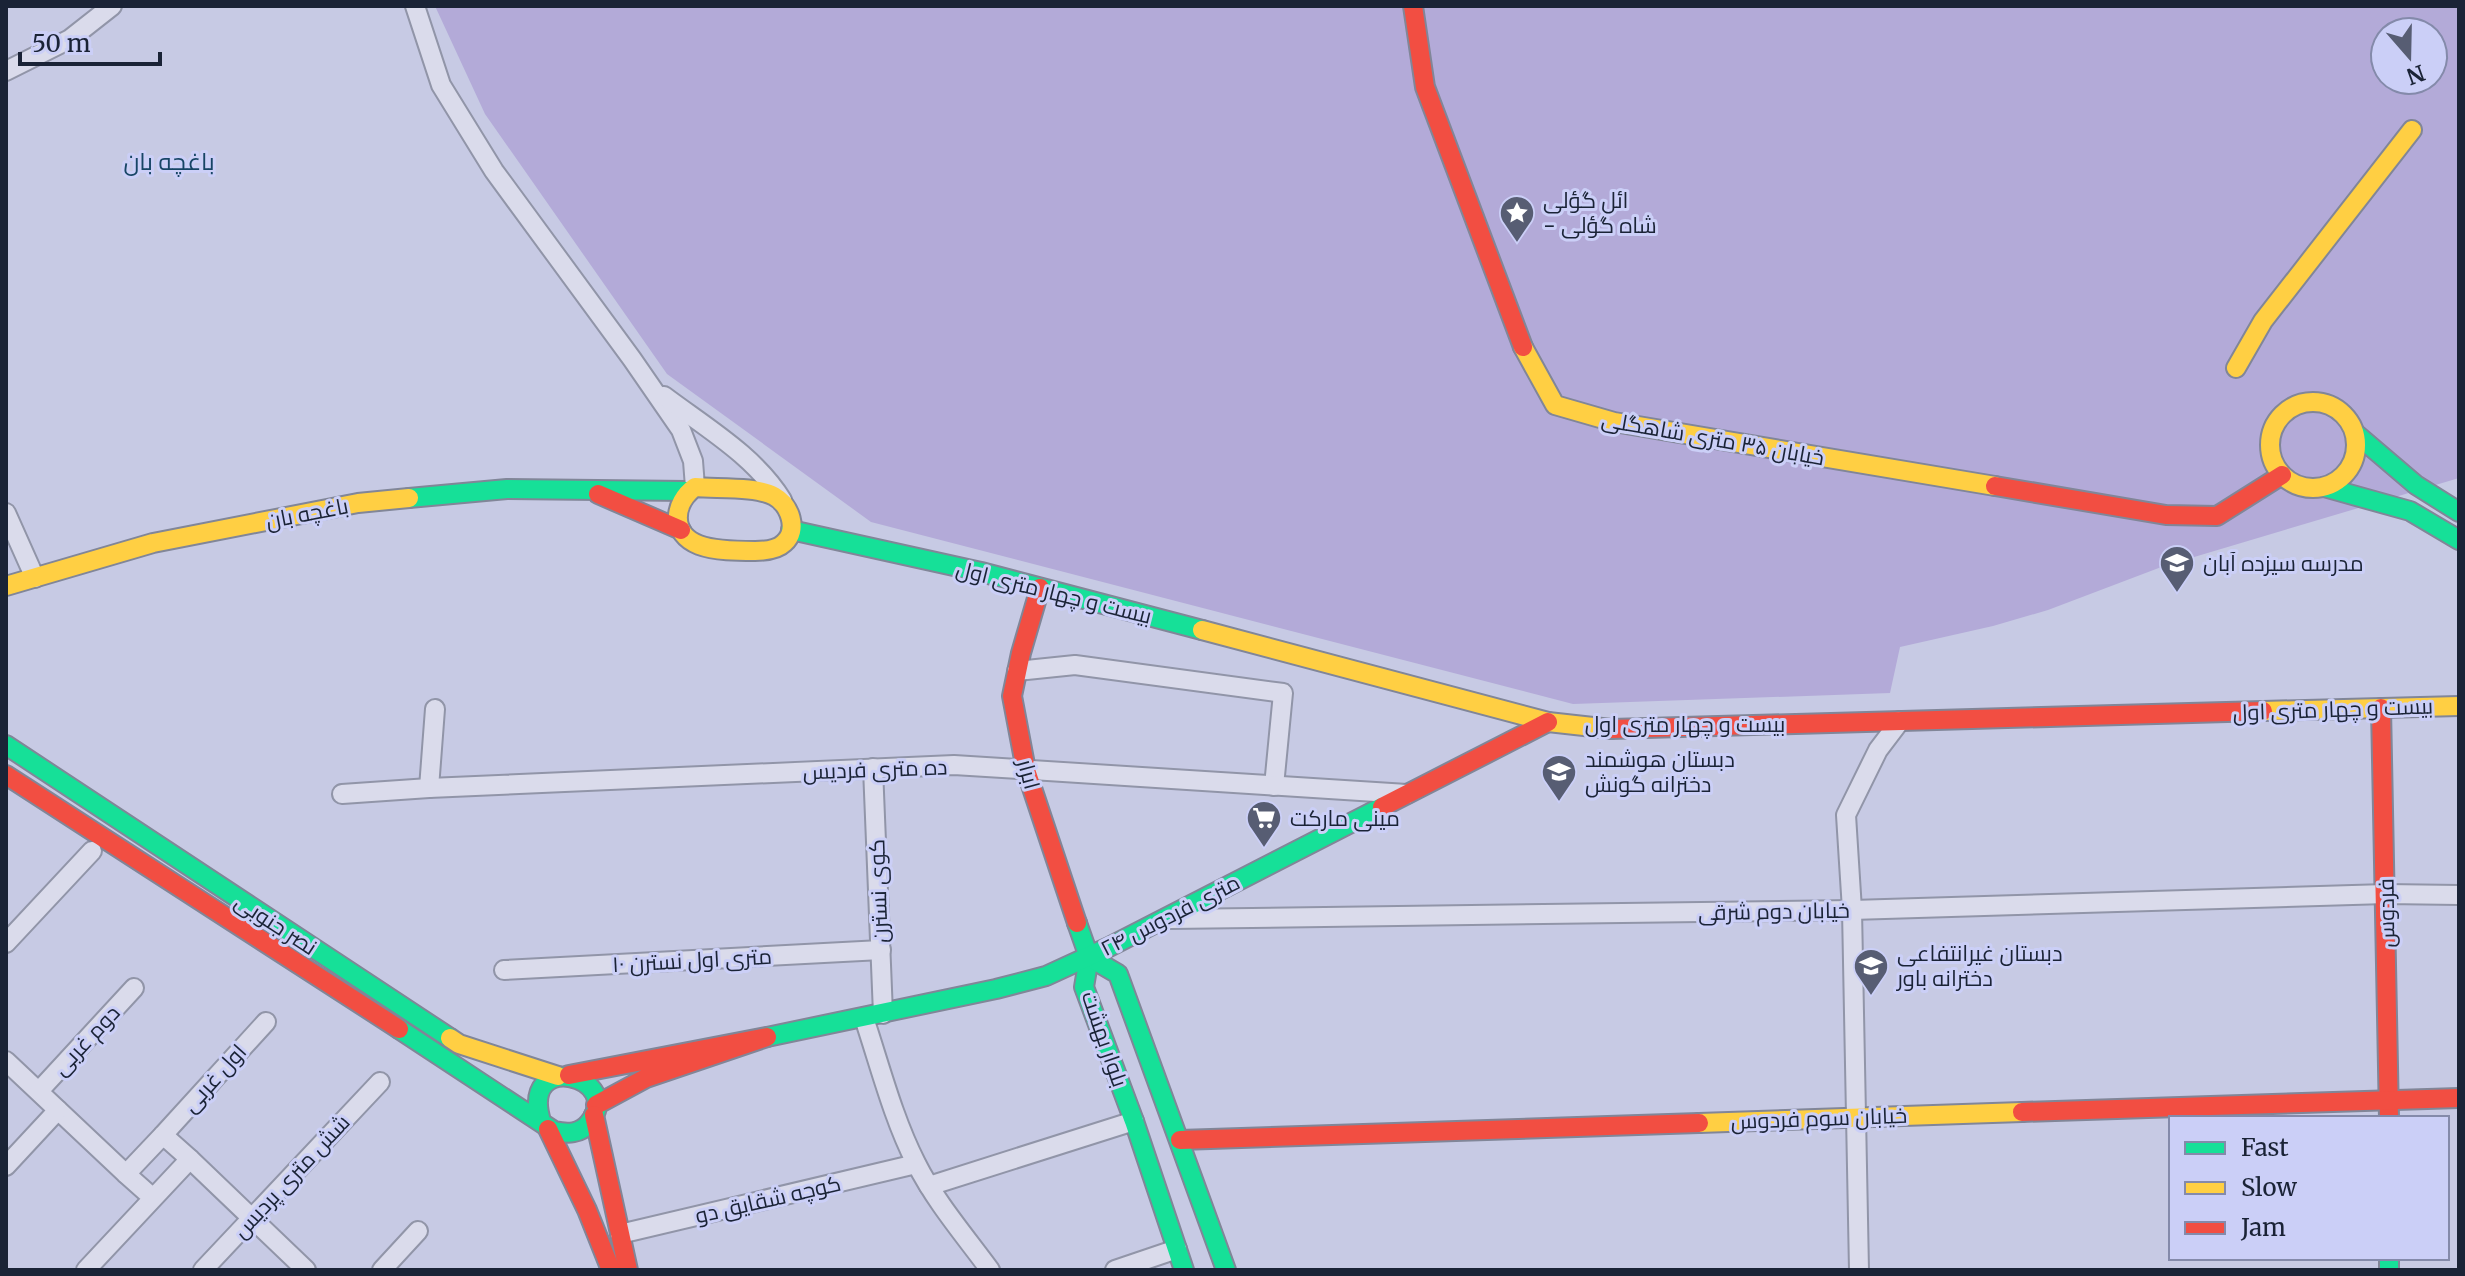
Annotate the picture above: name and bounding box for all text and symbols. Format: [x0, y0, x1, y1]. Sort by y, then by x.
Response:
scale bar [20, 16, 160, 66]
north arrow [2369, 16, 2449, 96]
text: 50 m [32, 28, 91, 59]
text: N [2402, 59, 2429, 91]
district label: باغچه بان [123, 146, 215, 178]
place label: ائل گؤلی - شاه گؤلی [1543, 186, 1657, 239]
place icon: ائل گؤلی - شاه گؤلی [1498, 194, 1536, 244]
street label: خیابان ۳۵ متری شاهگلی [1599, 405, 1827, 471]
street label: باغچه بان [263, 491, 351, 536]
school or university icon: مدرسه سیزده آبان [2158, 544, 2196, 594]
place label: مدرسه سیزده آبان [2203, 549, 2364, 577]
street label: بیست و چهار متری اول [953, 554, 1155, 631]
street label: بیست و چهار متری اول [2232, 692, 2434, 727]
street label: بیست و چهار متری اول [1585, 710, 1785, 739]
place label: دبستان هوشمند دخترانه گونش [1585, 745, 1735, 798]
street label: ده متری فردیس [802, 752, 948, 786]
school or university icon: دبستان هوشمند دخترانه گونش [1540, 753, 1578, 803]
street label: ابرار [1011, 754, 1046, 792]
supermarket icon: مینی مارکت [1245, 799, 1283, 849]
place label: مینی مارکت [1290, 804, 1400, 832]
street label: کوی نسترن [862, 839, 894, 943]
street label: ۲۴ متری فردوس [1096, 868, 1244, 962]
street label: فردوس [2371, 878, 2401, 948]
street label: نصر جنوبی [230, 887, 322, 961]
street label: خیابان دوم شرقی [1698, 896, 1850, 928]
place label: دبستان غیرانتفاعی دخترانه باور [1895, 939, 2063, 992]
street label: ۱۰ متری اول نسترن [611, 942, 773, 978]
school or university icon: دبستان غیرانتفاعی دخترانه باور [1852, 947, 1890, 997]
street label: بلوار بهشت [1076, 987, 1134, 1091]
street label: دوم غربی [46, 999, 127, 1083]
street label: اول غربی [176, 1038, 252, 1118]
street label: خیابان سوم فردوس [1730, 1101, 1908, 1137]
street label: شش متری پردیس [226, 1108, 356, 1245]
legend [2169, 1116, 2449, 1260]
text: Fast [2241, 1132, 2289, 1163]
street label: کوچه شقایق دو [692, 1169, 844, 1230]
text: Slow [2241, 1172, 2297, 1203]
text: Jam [2240, 1212, 2286, 1243]

